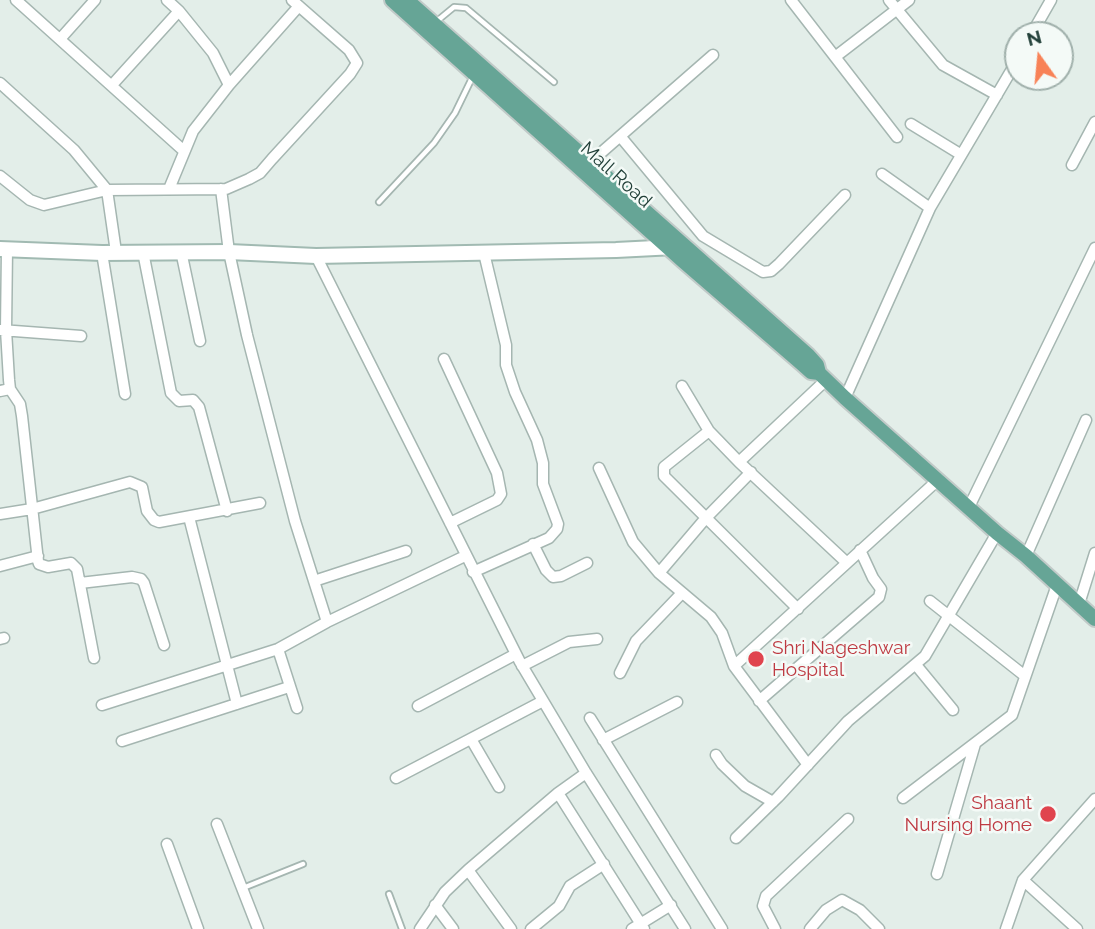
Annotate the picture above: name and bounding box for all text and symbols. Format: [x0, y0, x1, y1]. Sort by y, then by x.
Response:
north arrow [1004, 21, 1074, 91]
text: N [1024, 25, 1044, 50]
street label: Mall Road [576, 137, 656, 213]
place label: Shri Nageshwar Hospital [772, 637, 910, 681]
marker: Shri Nageshwar Hospital [746, 649, 766, 669]
place label: Shaant Nursing Home [905, 792, 1032, 836]
marker: Shaant Nursing Home [1038, 804, 1058, 824]

